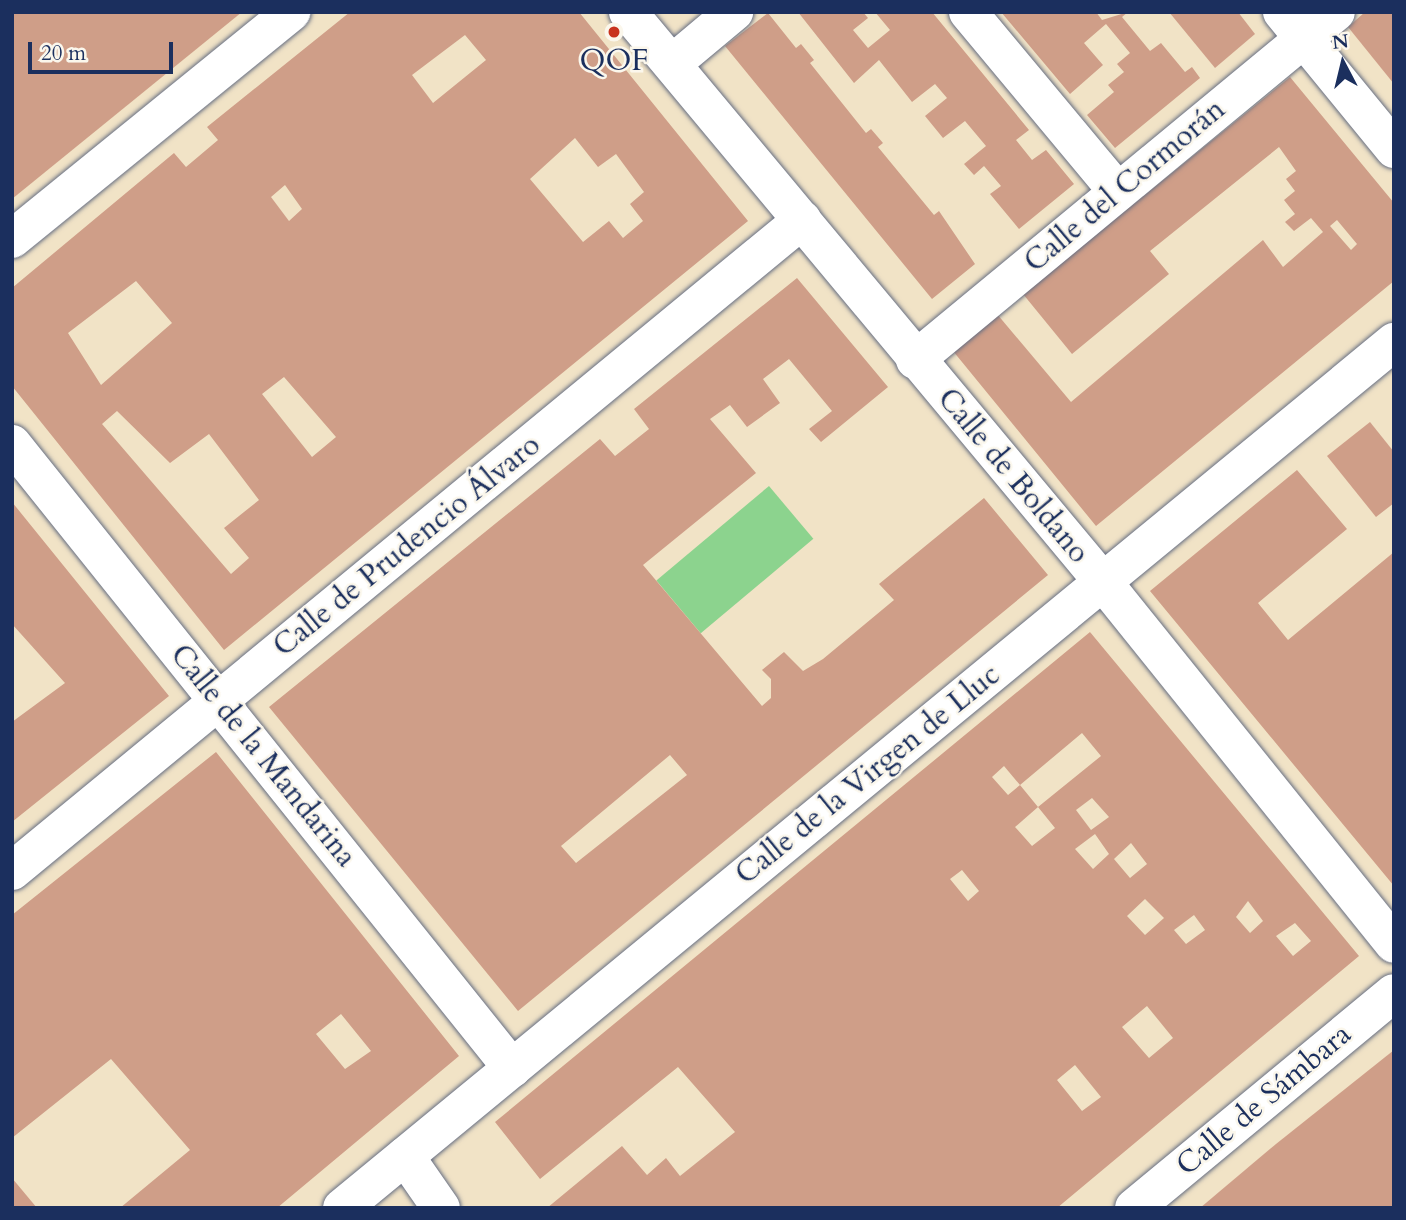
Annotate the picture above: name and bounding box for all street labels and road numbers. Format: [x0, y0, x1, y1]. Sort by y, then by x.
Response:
street label: Calle del Cormorán [1017, 92, 1233, 280]
street label: Calle de Boldano [929, 381, 1097, 571]
street label: Calle de Prudencio Álvaro [266, 427, 548, 665]
street label: Calle de la Mandarina [162, 638, 364, 874]
street label: Calle de la Virgen de Lluc [729, 657, 1007, 893]
street label: Calle de Sámbara [1169, 1017, 1359, 1183]

